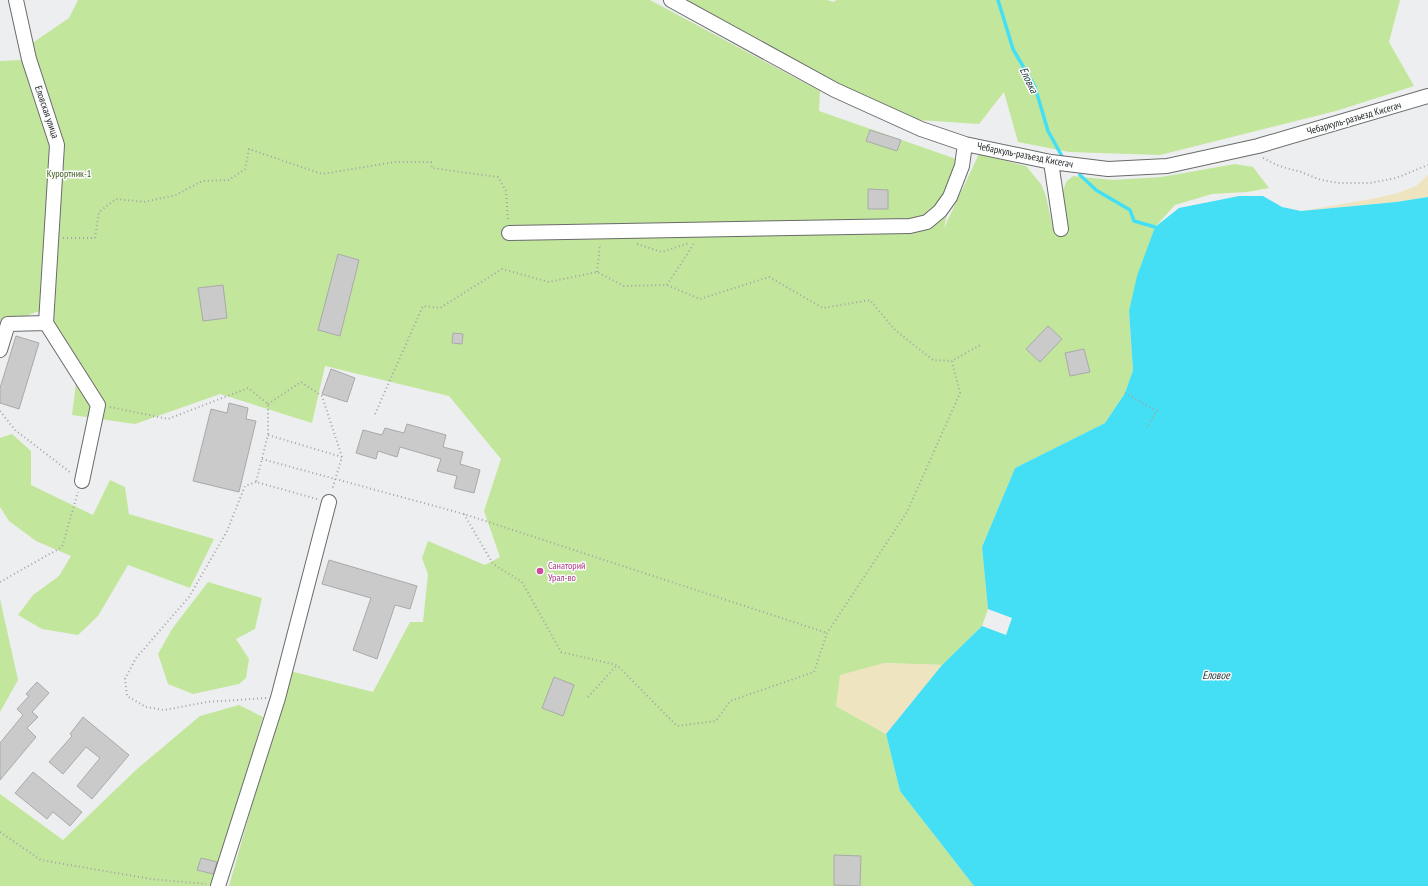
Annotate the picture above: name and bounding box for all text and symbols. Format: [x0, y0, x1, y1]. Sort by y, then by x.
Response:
water label: Еловка [1017, 65, 1041, 96]
street label: Еловская улица [32, 84, 62, 140]
street label: Чебаркуль-разъезд Кисегач [1305, 98, 1403, 138]
street label: Чебаркуль-разъезд Кисегач [976, 139, 1074, 171]
park label: Курортник-1 [47, 167, 91, 180]
place label: Санаторий Урал-во [548, 559, 585, 584]
marker: Санаторий Урал-во [535, 566, 545, 576]
water label: Еловое [1202, 668, 1231, 682]

